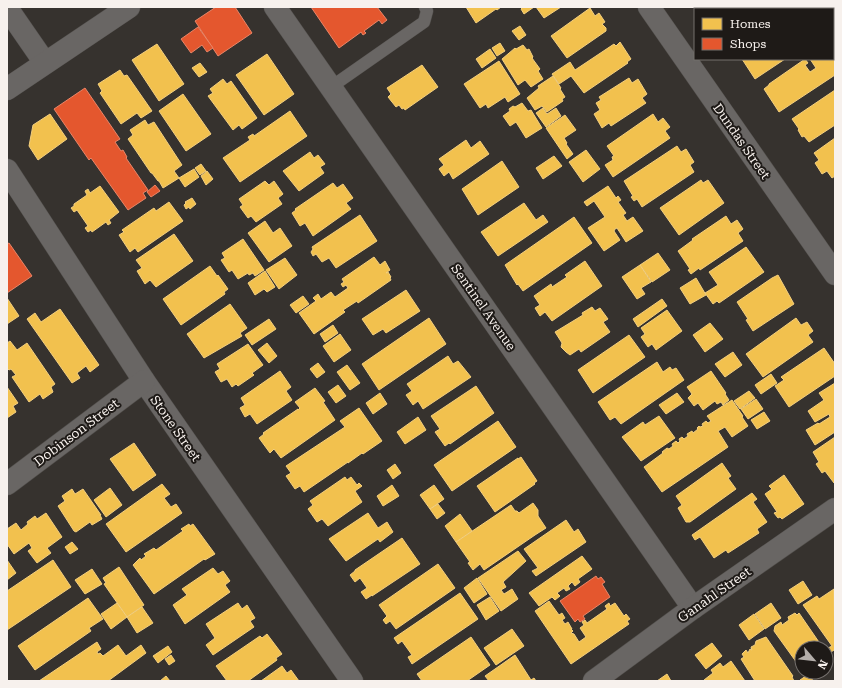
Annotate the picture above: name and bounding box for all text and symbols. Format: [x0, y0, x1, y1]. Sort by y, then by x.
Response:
legend [694, 8, 834, 60]
text: Homes [730, 17, 771, 31]
text: Shops [730, 37, 766, 51]
street label: Dundas Street [710, 101, 773, 182]
street label: Sentinel Avenue [448, 261, 519, 353]
street label: Stone Street [147, 393, 204, 464]
street label: Dobinson Street [31, 396, 122, 469]
street label: Ganahl Street [675, 564, 754, 625]
north arrow [794, 640, 834, 680]
text: N [814, 658, 830, 672]

